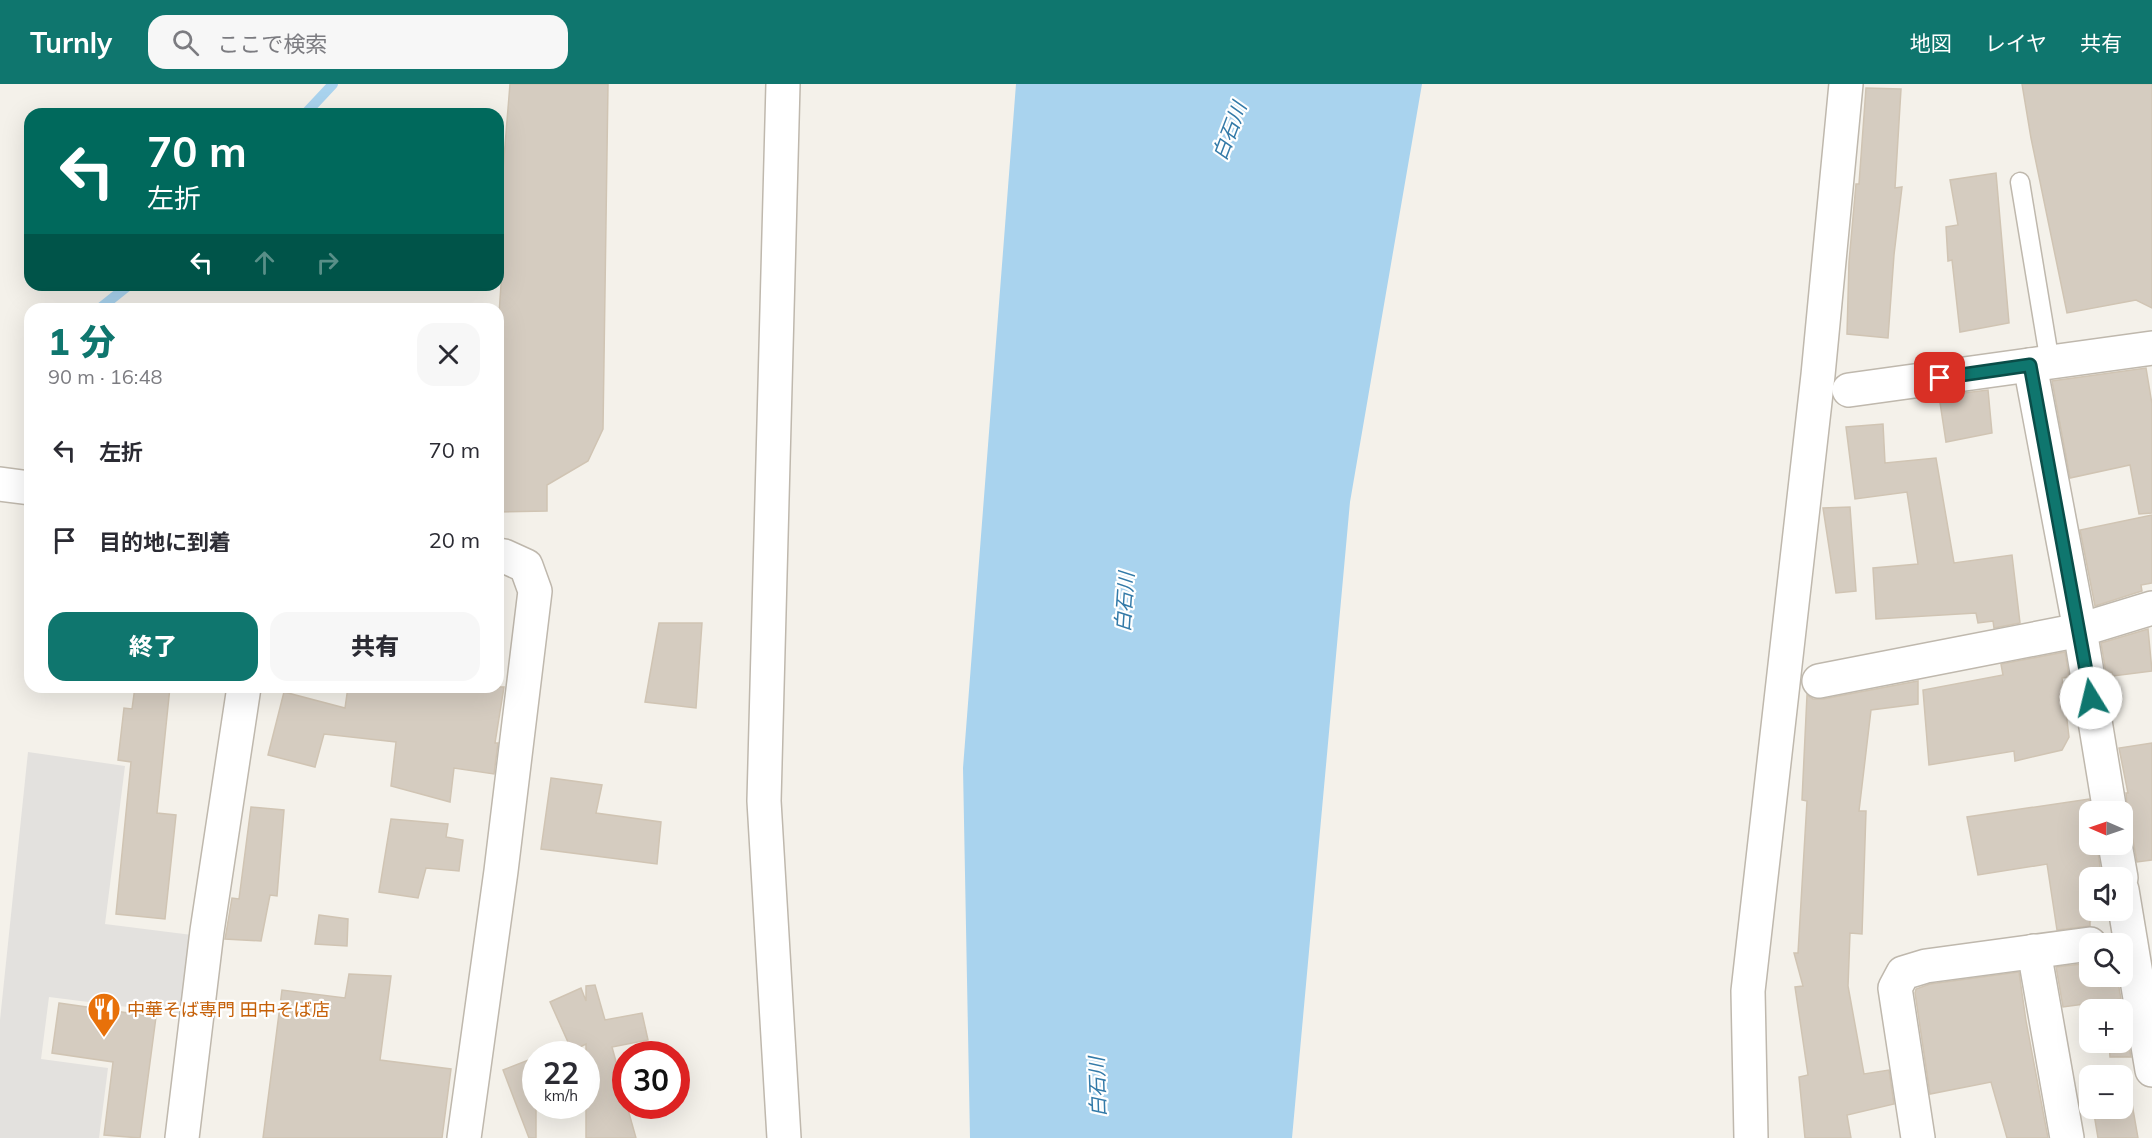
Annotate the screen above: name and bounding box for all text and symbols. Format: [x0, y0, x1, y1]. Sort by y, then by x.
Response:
search box [148, 15, 568, 69]
text: Turnly [30, 25, 112, 60]
icon: search [169, 26, 202, 59]
text: ここで検索 [217, 30, 327, 58]
text: 地図 [1910, 30, 1952, 56]
text: レイヤ [1985, 30, 2047, 56]
text: 共有 [2080, 30, 2122, 56]
water label: 白石川 [1207, 97, 1252, 163]
text: 70 m [147, 125, 247, 178]
icon: left [48, 132, 126, 210]
text: 左折 [147, 181, 201, 215]
icon: left [185, 246, 218, 279]
icon: ahead [248, 246, 281, 279]
icon: right [311, 246, 344, 279]
text: 1 分 [48, 319, 116, 364]
button: close [417, 323, 480, 386]
pin [1914, 352, 1965, 403]
icon: arrive [1923, 361, 1956, 394]
text: 90 m · 16:48 [48, 364, 162, 389]
icon: left [48, 434, 81, 467]
text: 70 m [429, 436, 480, 464]
text: 左折 [99, 438, 143, 466]
icon: arrive [48, 524, 81, 557]
text: 20 m [429, 526, 480, 554]
text: 目的地に到着 [99, 528, 231, 556]
water label: 白石川 [1109, 569, 1139, 633]
button: 終了 [48, 612, 258, 681]
button: 共有 [270, 612, 480, 681]
position arrow [2059, 666, 2123, 730]
north arrow [2079, 801, 2133, 855]
map controls [2079, 801, 2133, 1119]
button: sound [2079, 867, 2133, 921]
button: search [2079, 933, 2133, 987]
restaurant icon: 中華そば専門 田中そば店 [86, 991, 122, 1038]
place label: 中華そば専門 田中そば店 [127, 998, 330, 1021]
button: + [2079, 999, 2133, 1053]
speed limit sign: 30 [612, 1041, 690, 1119]
text: 22 [543, 1054, 579, 1092]
water label: 白石川 [1083, 1055, 1111, 1117]
button: − [2079, 1065, 2133, 1119]
text: km/h [544, 1086, 578, 1105]

